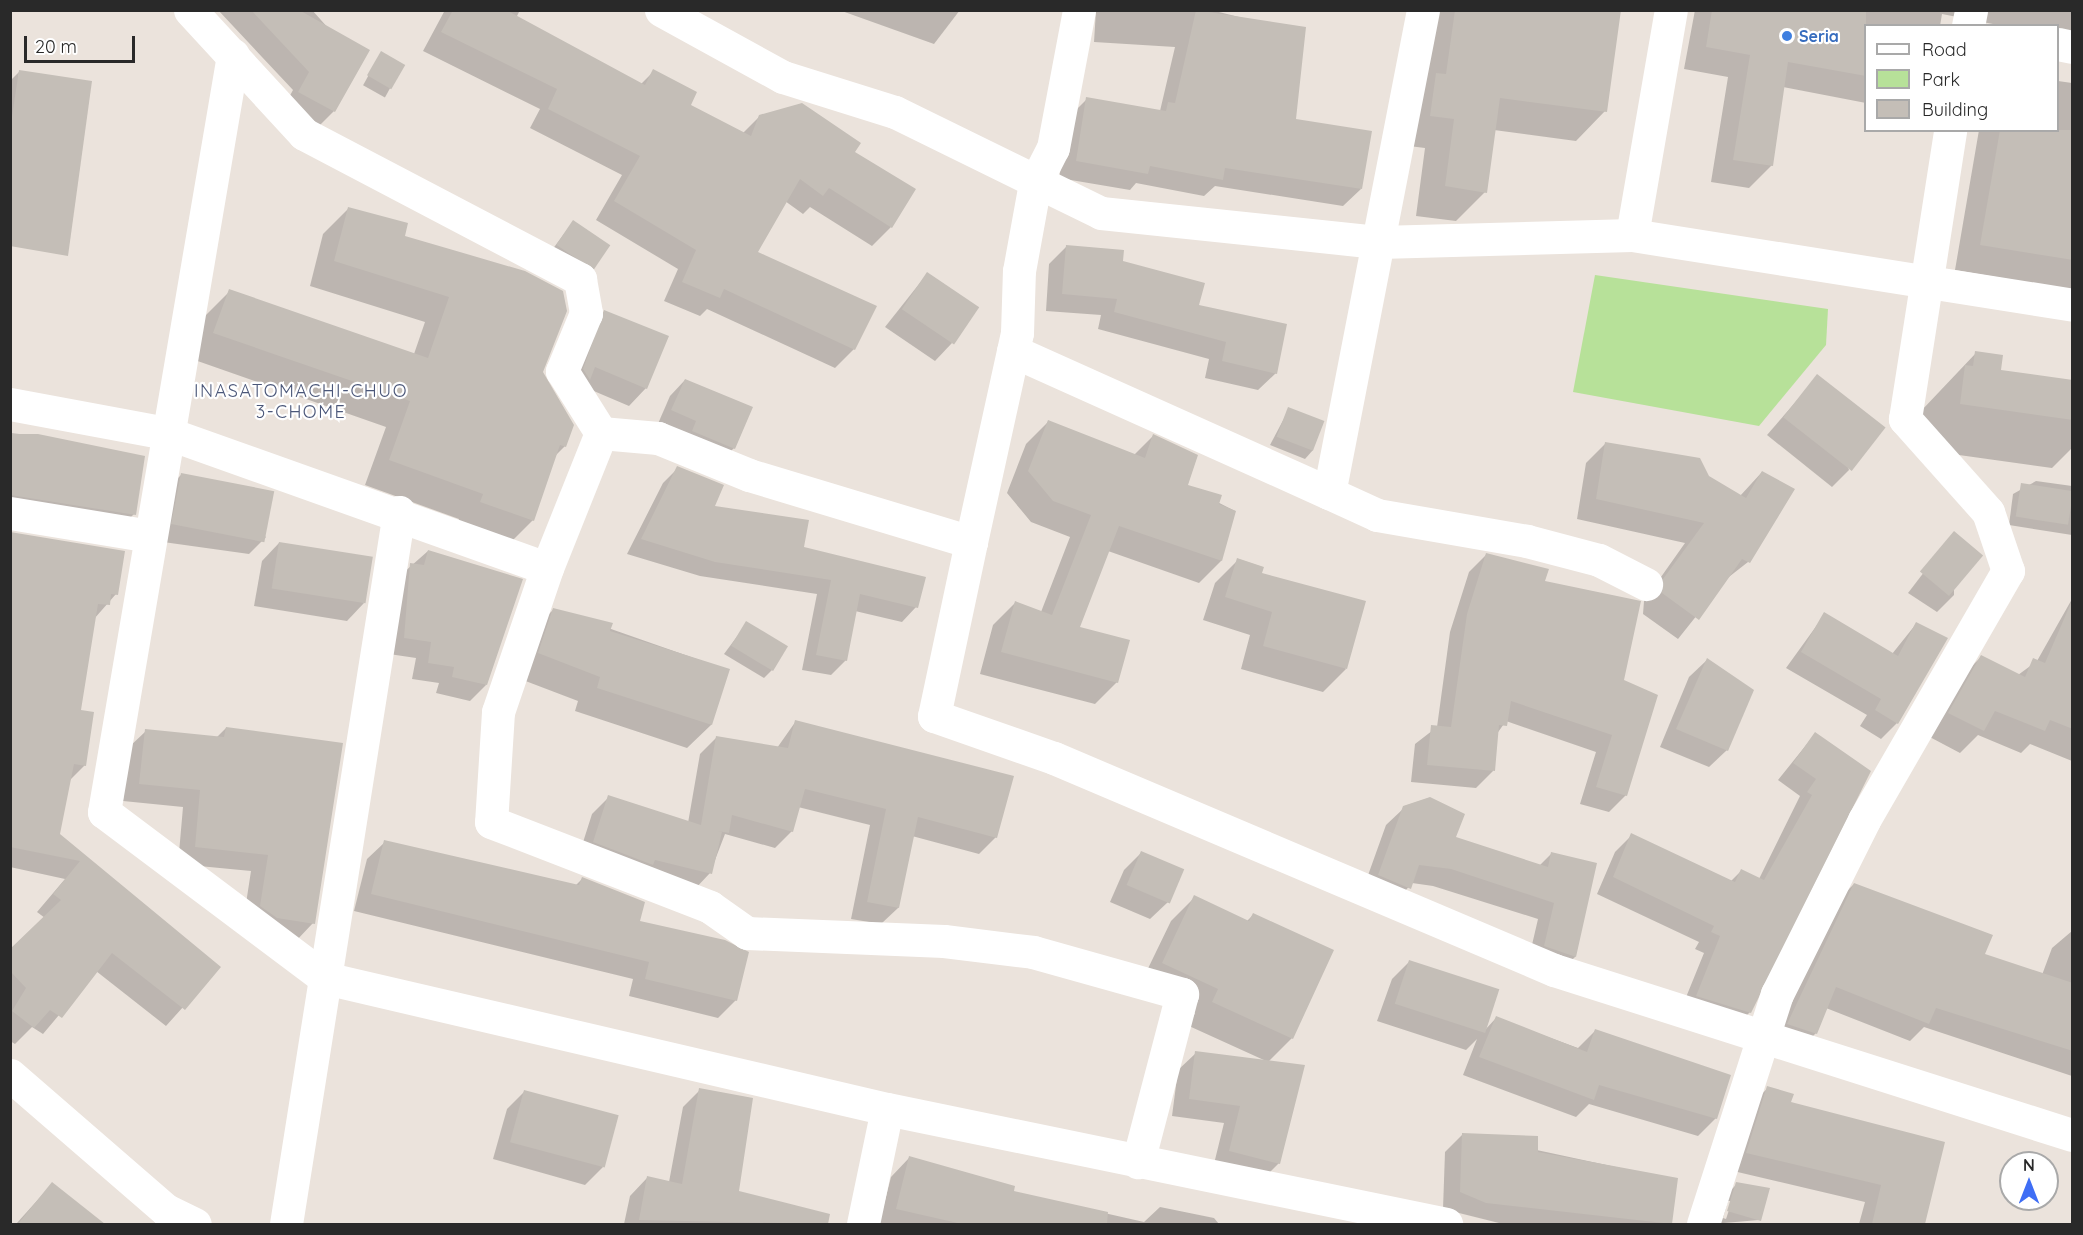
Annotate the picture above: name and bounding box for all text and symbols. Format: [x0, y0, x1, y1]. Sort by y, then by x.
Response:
scale bar [27, 24, 138, 62]
legend [1864, 24, 2059, 132]
place label: Seria [1799, 26, 1839, 46]
marker: Seria [1780, 29, 1794, 43]
text: 20 m [35, 35, 77, 58]
text: Road [1922, 38, 1967, 61]
text: Park [1922, 68, 1960, 91]
text: Building [1922, 98, 1988, 121]
district label: INASATOMACHI-CHUO 3-CHOME [194, 381, 408, 424]
north arrow [1999, 1151, 2059, 1211]
text: N [2023, 1155, 2035, 1175]

